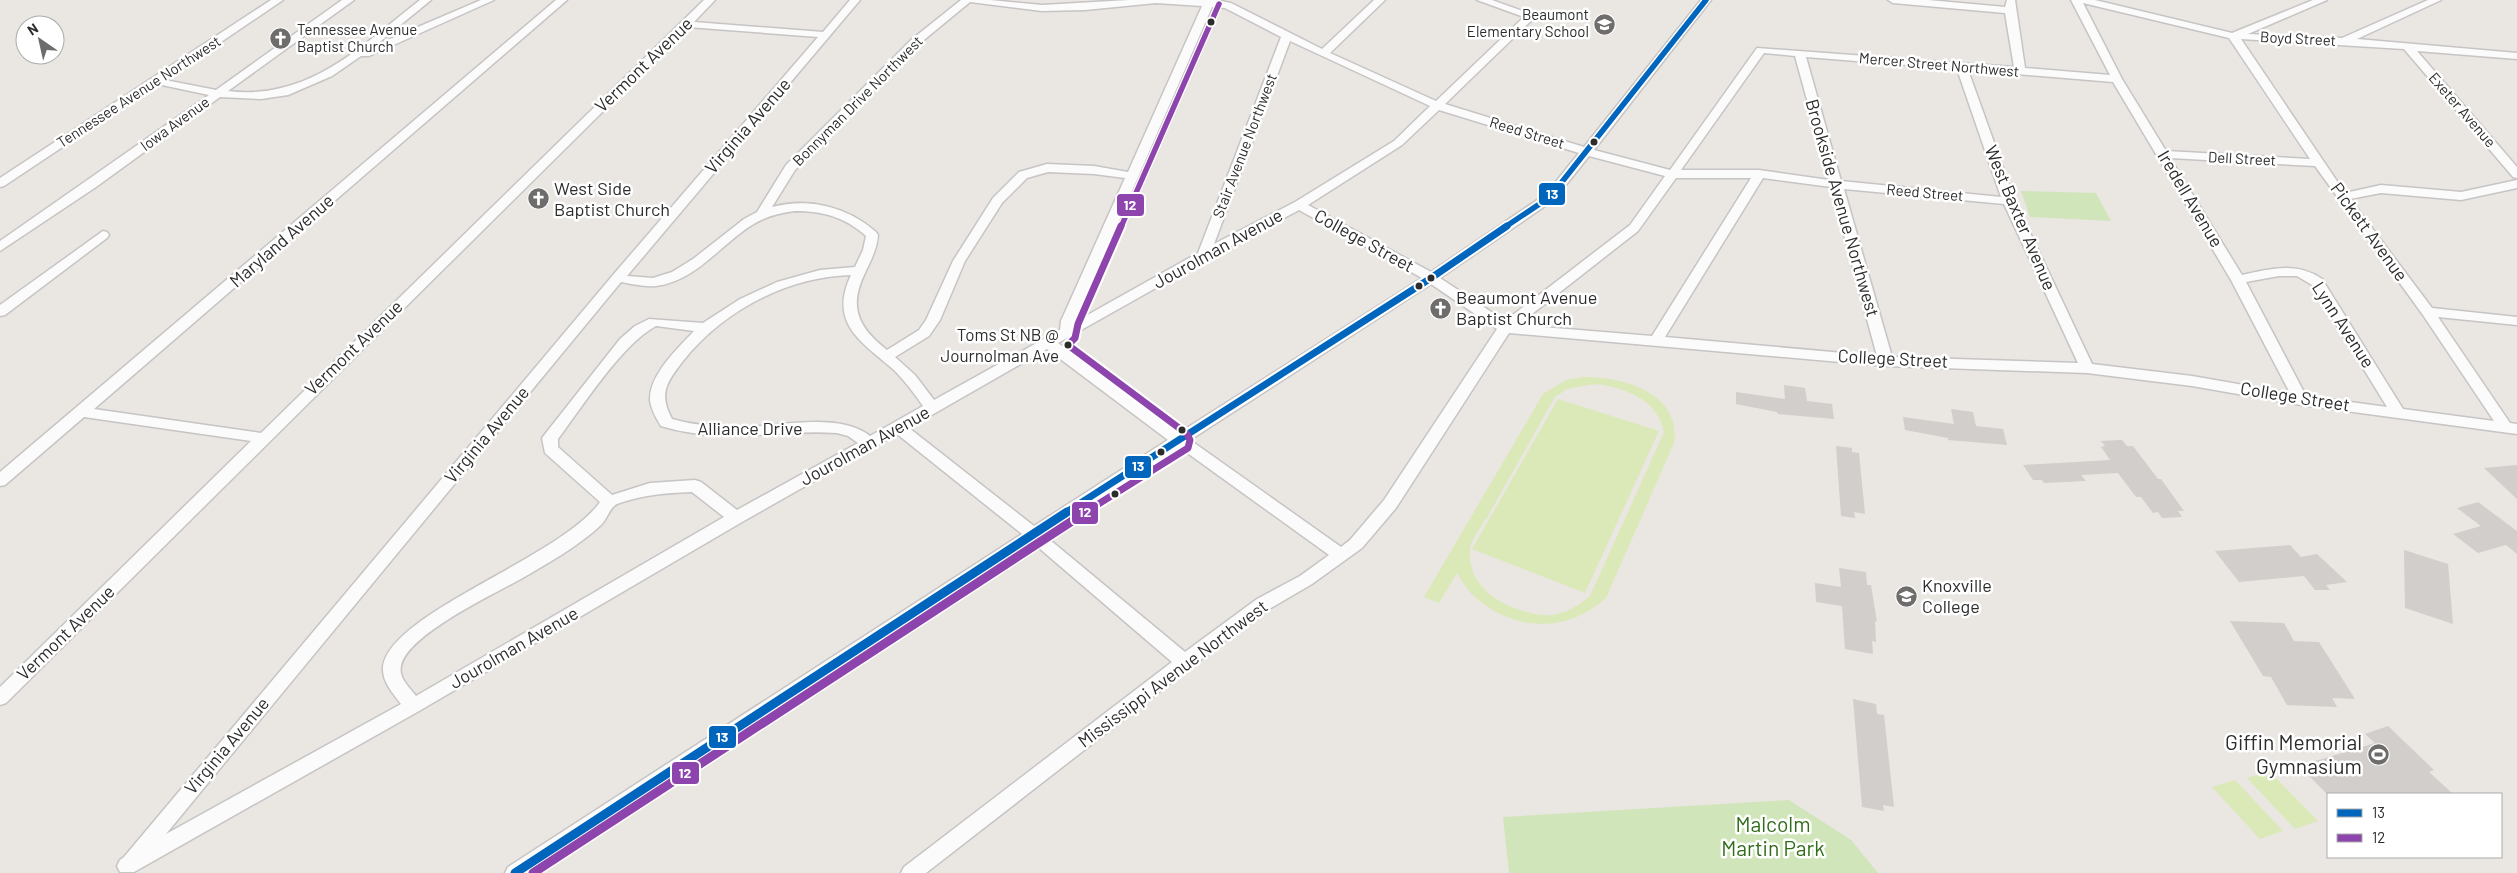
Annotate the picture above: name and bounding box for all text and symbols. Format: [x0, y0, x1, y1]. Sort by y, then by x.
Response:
place label: Beaumont Elementary School [1467, 5, 1589, 40]
street label: Vermont Avenue [590, 12, 697, 116]
school or university icon: Beaumont Elementary School [1593, 12, 1617, 36]
north arrow [15, 15, 65, 65]
unlabelled marker [1206, 17, 1216, 27]
text: N [24, 19, 41, 38]
place label: Tennessee Avenue Baptist Church [297, 20, 417, 55]
church icon: Tennessee Avenue Baptist Church [269, 27, 293, 51]
street label: Boyd Street [2260, 27, 2337, 49]
street label: Tennessee Avenue Northwest [53, 31, 224, 151]
street label: Bonnyman Drive Northwest [788, 31, 926, 169]
street label: Mercer Street Northwest [1858, 48, 2020, 80]
street label: Exeter Avenue [2425, 68, 2500, 150]
street label: Stair Avenue Northwest [1208, 71, 1280, 220]
street label: Virginia Avenue [700, 73, 795, 178]
street label: Iowa Avenue [136, 92, 212, 154]
street label: Brookside Avenue Northwest [1801, 96, 1885, 319]
street label: Reed Street [1488, 112, 1567, 152]
unlabelled marker [1589, 137, 1599, 147]
street label: West Baxter Avenue [1980, 142, 2061, 293]
street label: Iredell Avenue [2153, 146, 2228, 251]
street label: Dell Street [2208, 147, 2277, 169]
place label: West Side Baptist Church [554, 177, 670, 220]
street label: Pickett Avenue [2327, 178, 2413, 285]
street label: Reed Street [1886, 180, 1964, 204]
line badge: 13 [1538, 182, 1566, 206]
text: 13 [1546, 185, 1558, 202]
church icon: West Side Baptist Church [526, 187, 550, 211]
street label: Maryland Avenue [225, 189, 338, 292]
line badge: 12 [1116, 193, 1145, 217]
text: 12 [1124, 196, 1137, 213]
street label: Jourolman Avenue [1149, 203, 1286, 293]
street label: College Street [1311, 204, 1418, 277]
unlabelled marker [1426, 273, 1436, 283]
street label: Lynn Avenue [2308, 277, 2380, 372]
unlabelled marker [1414, 281, 1424, 291]
place label: Beaumont Avenue Baptist Church [1456, 286, 1597, 329]
street label: Vermont Avenue [300, 295, 407, 399]
church icon: Beaumont Avenue Baptist Church [1428, 296, 1452, 320]
place label: Toms St NB @ Journolman Ave [940, 324, 1059, 365]
marker: Toms St NB @ Journolman Ave [1063, 340, 1073, 350]
street label: College Street [1837, 344, 1949, 372]
street label: College Street [2239, 376, 2351, 416]
street label: Virginia Avenue [439, 381, 533, 487]
street label: Jourolman Avenue [796, 400, 933, 490]
street label: Alliance Drive [697, 417, 803, 439]
unlabelled marker [1177, 425, 1187, 435]
unlabelled marker [1156, 447, 1166, 457]
line badge: 13 [1124, 455, 1152, 479]
text: 13 [1132, 457, 1144, 474]
unlabelled marker [1110, 489, 1120, 499]
line badge: 12 [1071, 501, 1099, 525]
text: 12 [1079, 503, 1092, 520]
place label: Knoxville College [1922, 574, 1992, 617]
street label: Vermont Avenue [12, 580, 119, 684]
school or university icon: Knoxville College [1894, 584, 1918, 608]
street label: Mississippi Avenue Northwest [1073, 595, 1272, 752]
street label: Jourolman Avenue [445, 601, 582, 693]
street label: Virginia Avenue [179, 692, 273, 798]
line badge: 13 [708, 725, 737, 749]
text: 13 [716, 728, 728, 745]
place label: Giffin Memorial Gymnasium [2225, 729, 2362, 778]
sports icon: Giffin Memorial Gymnasium [2366, 743, 2390, 767]
line badge: 12 [671, 761, 700, 785]
text: 12 [679, 764, 692, 781]
legend [2327, 793, 2502, 858]
text: 13 [2372, 803, 2385, 821]
park label: Malcolm Martin Park [1721, 811, 1825, 860]
text: 12 [2372, 828, 2385, 846]

